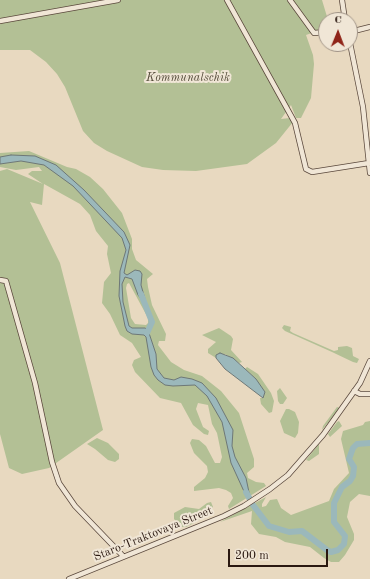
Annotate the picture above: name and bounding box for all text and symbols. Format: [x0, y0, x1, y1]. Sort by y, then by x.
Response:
north arrow [318, 12, 358, 52]
text: С [334, 15, 342, 26]
park label: Kommunalschik [146, 71, 230, 85]
street label: Staro-Traktovaya Street [91, 504, 215, 564]
scale bar [230, 541, 330, 567]
text: 200 m [235, 550, 269, 562]

